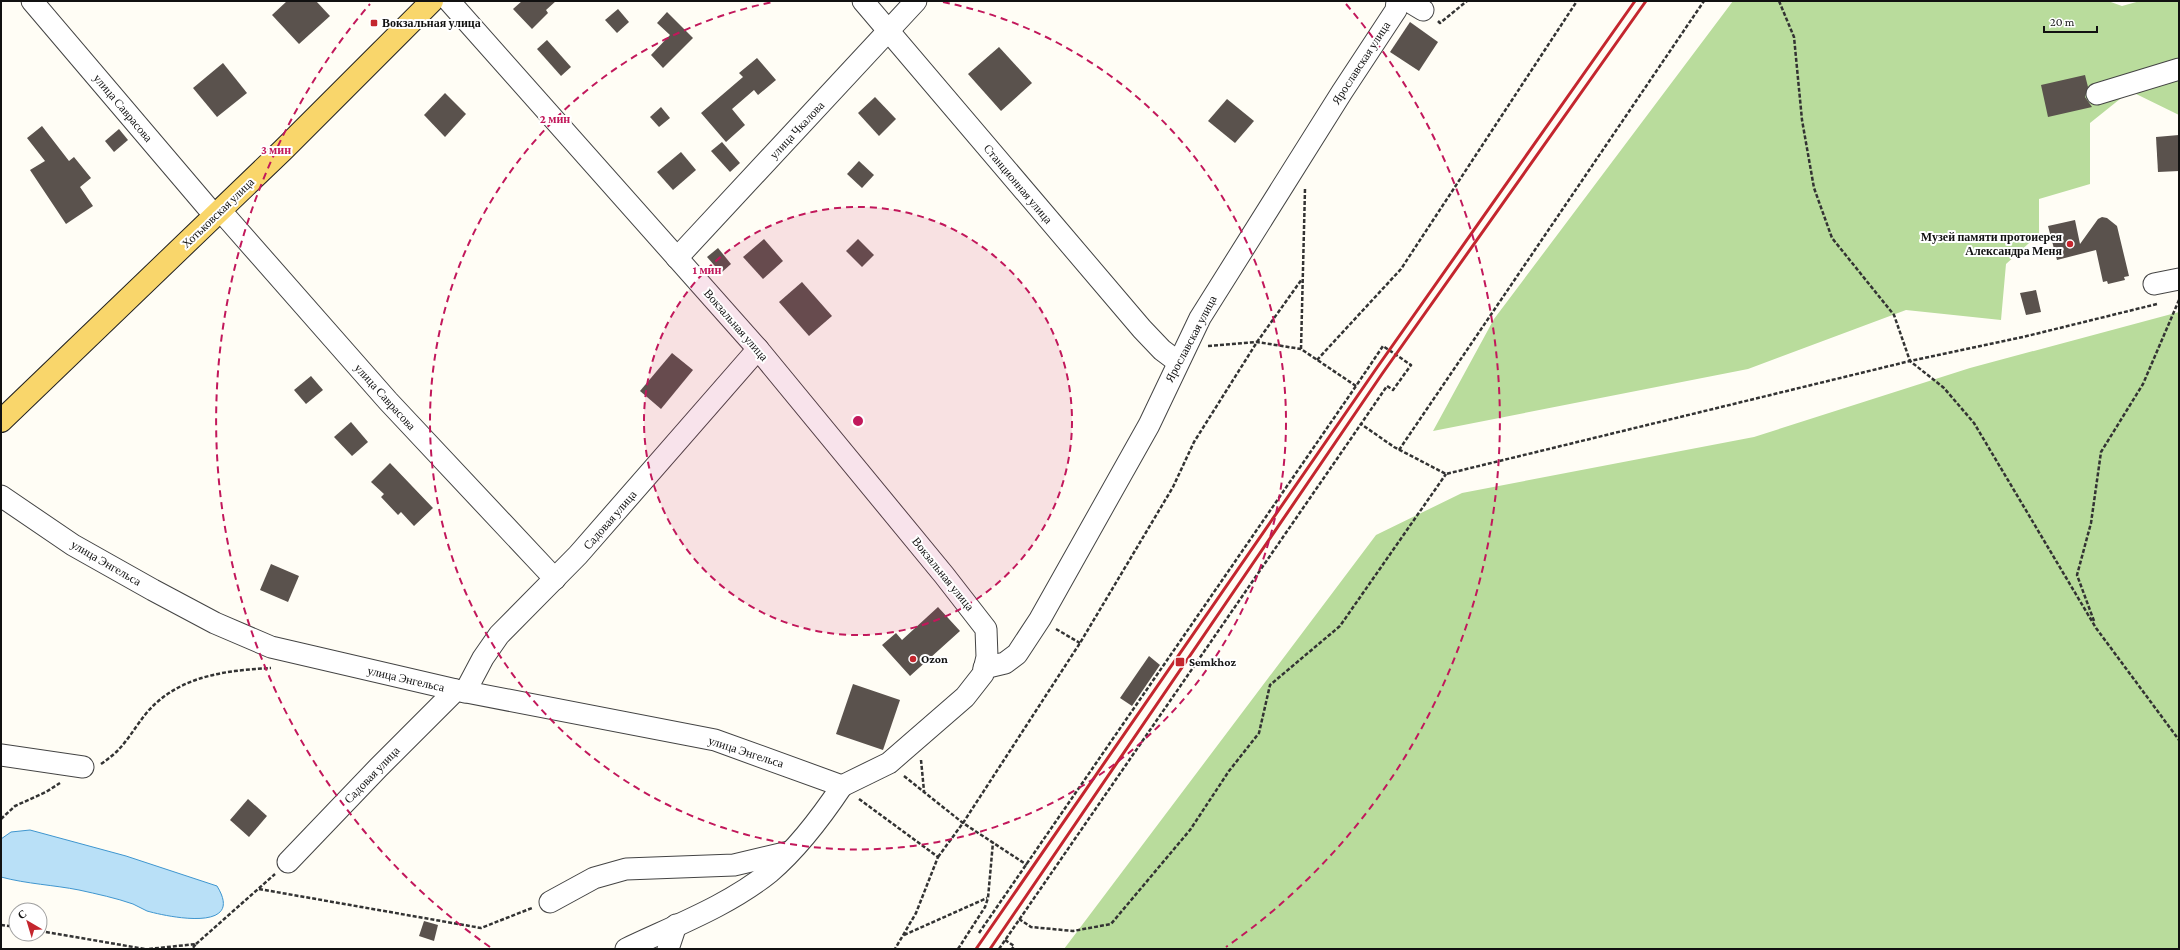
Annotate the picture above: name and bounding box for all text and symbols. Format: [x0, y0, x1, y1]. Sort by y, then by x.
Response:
scale bar [2044, 8, 2097, 34]
text: 20 m [2050, 15, 2075, 29]
place label: Вокзальная улица [382, 16, 481, 30]
marker: Вокзальная улица [369, 18, 379, 28]
street label: Ярославская улица [1329, 18, 1393, 107]
street label: улица Саврасова [91, 71, 156, 145]
street label: улица Чкалова [767, 98, 828, 162]
text: 2 мин [540, 112, 570, 126]
street label: Станционная улица [981, 141, 1056, 227]
text: 3 мин [261, 143, 291, 157]
street label: Хотьковская улица [179, 175, 258, 251]
place label: Музей памяти протоиерея Александра Меня [1921, 230, 2063, 258]
marker: Музей памяти протоиерея Александра Меня [2065, 239, 2075, 249]
text: 1 мин [693, 263, 721, 277]
street label: Вокзальная улица [701, 286, 771, 364]
street label: Ярославская улица [1162, 293, 1220, 385]
street label: улица Саврасова [352, 361, 419, 434]
centre of rings [851, 414, 865, 428]
street label: Садовая улица [581, 487, 640, 552]
street label: Вокзальная улица [909, 534, 977, 614]
street label: улица Энгельса [68, 537, 144, 589]
place label: Ozon [921, 652, 948, 666]
marker: Ozon [908, 654, 918, 664]
place label: Semkhoz [1189, 655, 1236, 669]
marker: Semkhoz [1174, 656, 1186, 668]
street label: улица Энгельса [366, 663, 447, 695]
street label: улица Энгельса [706, 733, 786, 771]
street label: Садовая улица [341, 743, 403, 806]
north arrow [8, 902, 48, 942]
text: С [15, 907, 29, 921]

